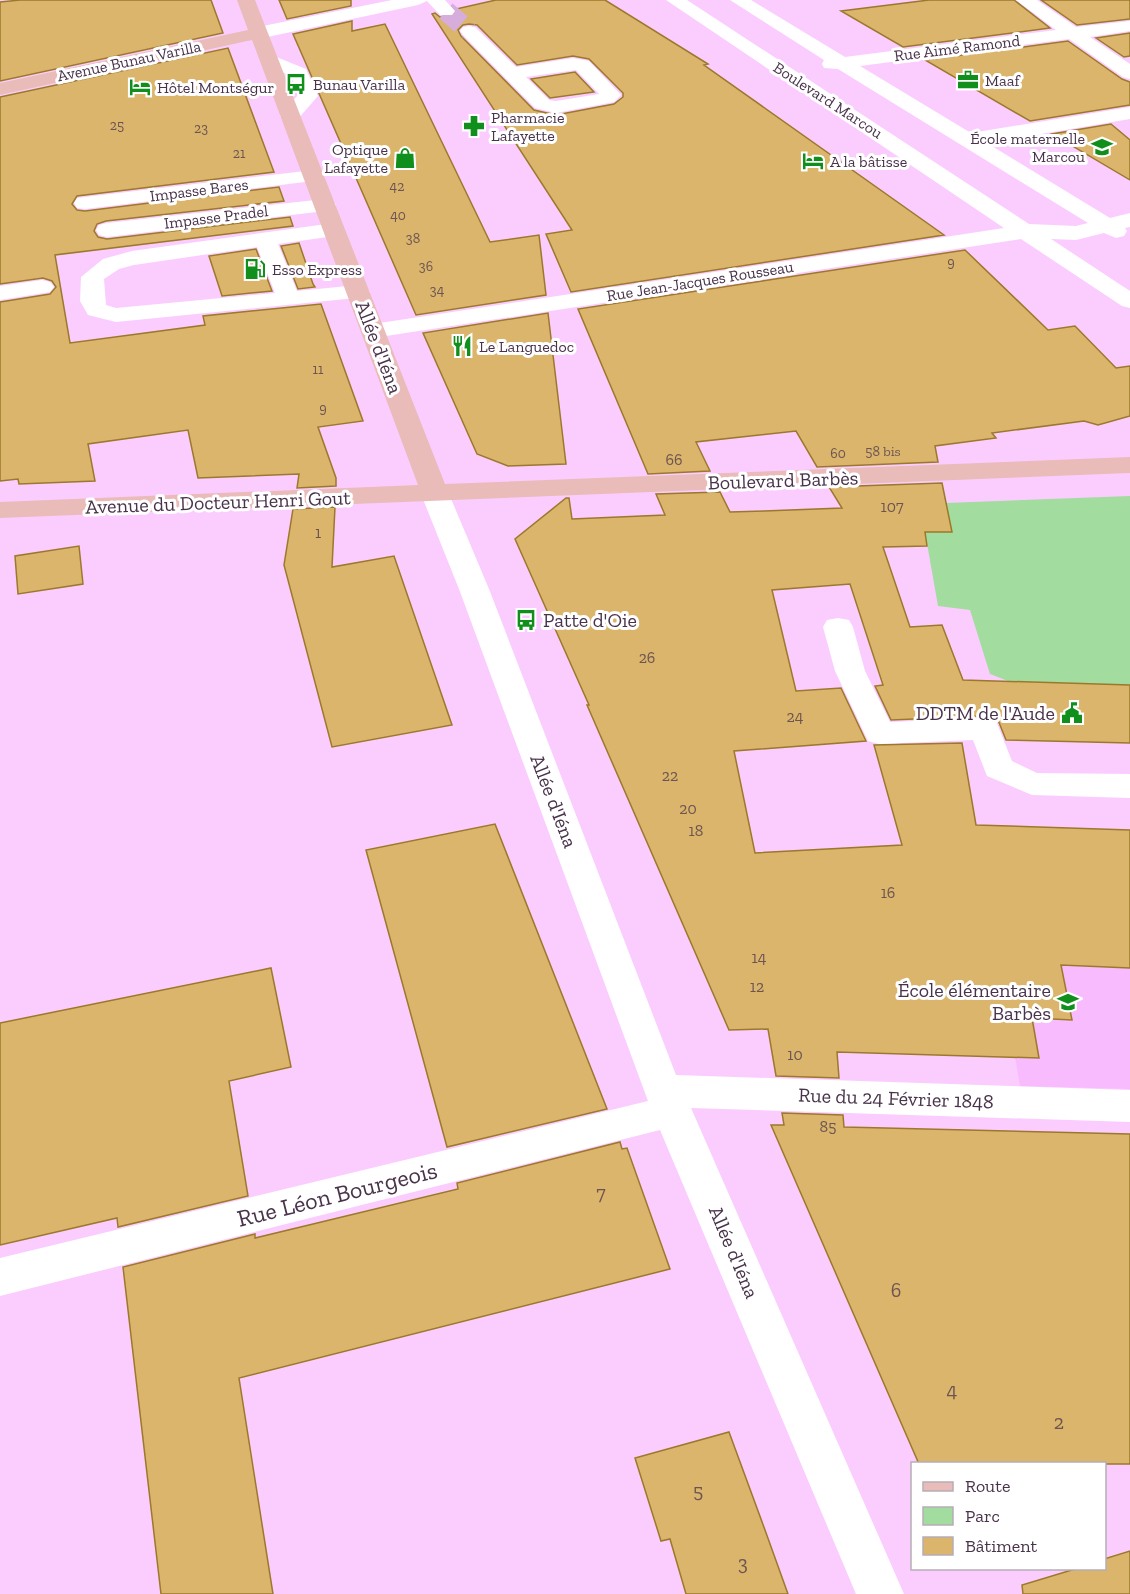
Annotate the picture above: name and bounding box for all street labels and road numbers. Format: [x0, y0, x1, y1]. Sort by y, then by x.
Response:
street label: Rue Aimé Ramond [893, 31, 1021, 65]
street label: Avenue Bunau Varilla [55, 36, 203, 86]
street label: Boulevard Marcou [770, 58, 886, 142]
street label: Impasse Bares [149, 175, 249, 205]
street label: Impasse Pradel [163, 201, 269, 233]
street label: Rue Jean-Jacques Rousseau [605, 257, 795, 305]
street label: Allée d'Iéna [350, 297, 408, 397]
street label: Boulevard Barbès [707, 465, 859, 495]
street label: Avenue du Docteur Henri Gout [85, 485, 352, 519]
street label: Allée d'Iéna [525, 751, 583, 851]
street label: Rue du 24 Février 1848 [798, 1083, 994, 1113]
street label: Rue Léon Bourgeois [234, 1155, 440, 1233]
street label: Allée d'Iéna [704, 1202, 764, 1302]

